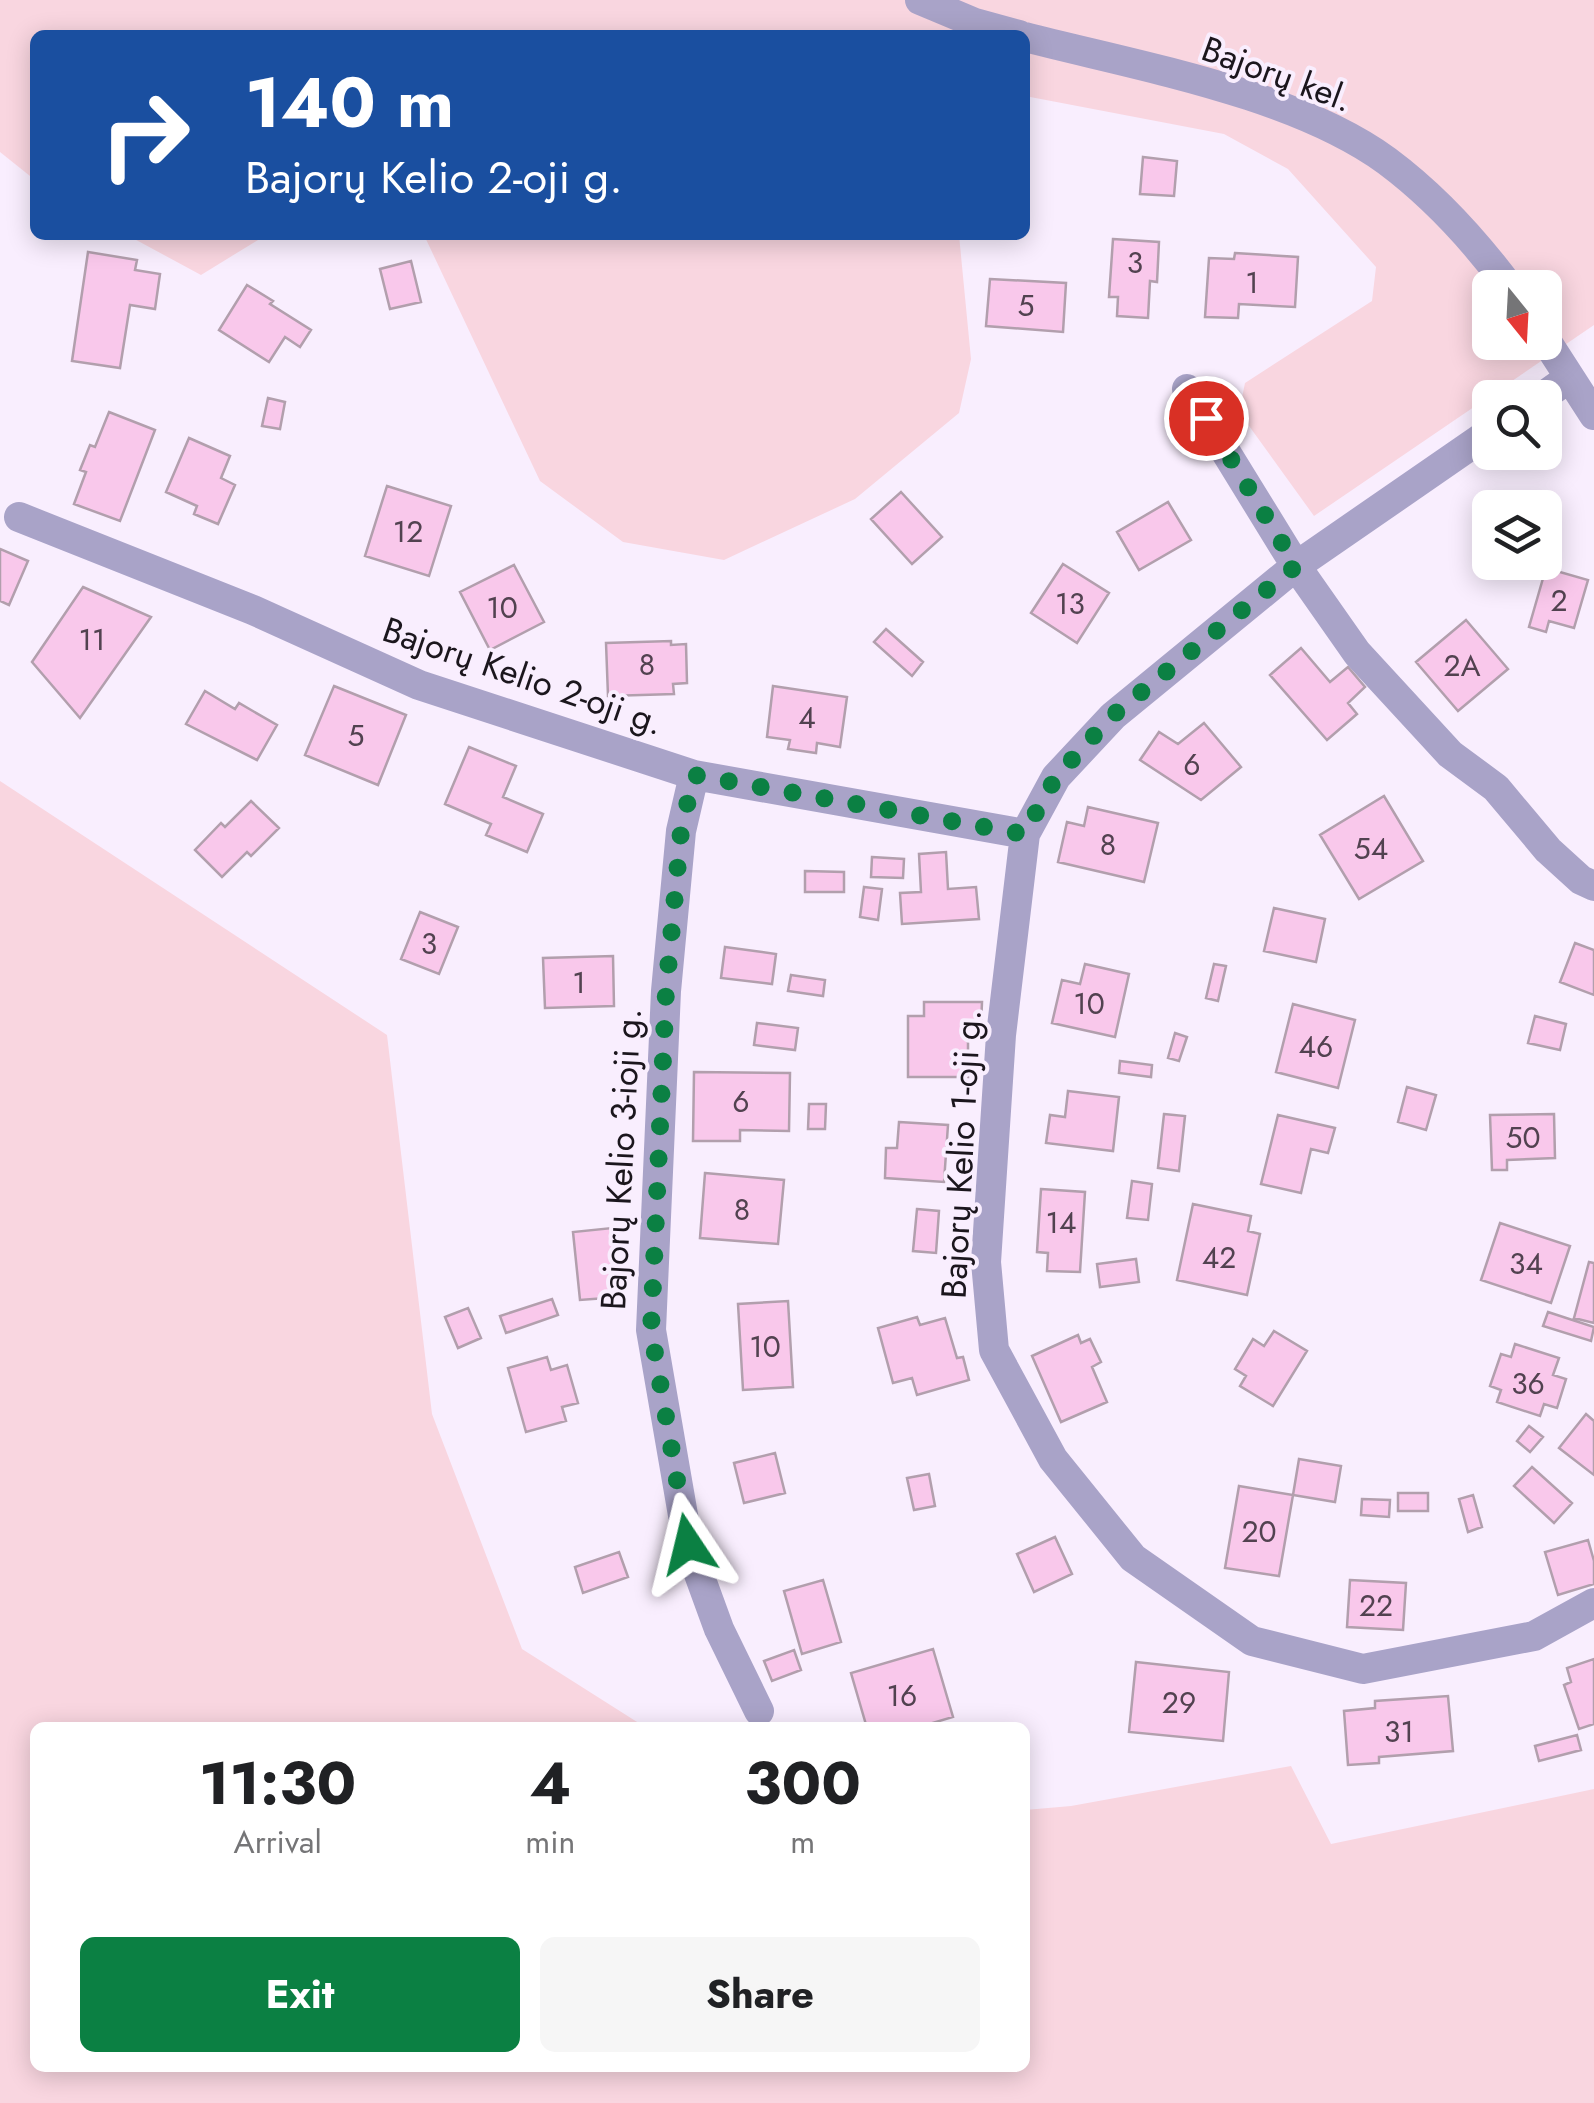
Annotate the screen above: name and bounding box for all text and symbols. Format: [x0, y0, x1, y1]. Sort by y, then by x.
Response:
street label: Bajorų kel. [1195, 24, 1359, 124]
text: 140 m [245, 52, 454, 153]
icon: right [80, 70, 210, 200]
text: Bajorų Kelio 2-oji g. [245, 145, 623, 210]
house number: 3 [1127, 241, 1143, 284]
house number: 1 [1245, 261, 1259, 304]
north arrow [1472, 270, 1562, 360]
map controls [1472, 270, 1562, 580]
house number: 5 [1018, 284, 1034, 327]
pin [1164, 376, 1249, 461]
button: search [1472, 380, 1562, 470]
icon: arrive [1179, 391, 1234, 446]
button: layers [1472, 490, 1562, 580]
house number: 12 [393, 510, 423, 553]
house number: 2 [1550, 579, 1568, 622]
house number: 13 [1055, 582, 1085, 625]
house number: 10 [486, 586, 518, 629]
street label: Bajorų Kelio 2-oji g. [376, 605, 670, 747]
house number: 11 [79, 618, 106, 661]
house number: 8 [639, 643, 655, 686]
house number: 2A [1444, 644, 1481, 687]
house number: 4 [798, 696, 816, 739]
house number: 5 [348, 714, 364, 757]
house number: 6 [1183, 743, 1201, 786]
house number: 8 [1100, 823, 1116, 866]
house number: 54 [1354, 827, 1388, 870]
house number: 3 [421, 922, 437, 965]
house number: 1 [572, 961, 586, 1004]
house number: 10 [1073, 982, 1105, 1025]
street label: Bajorų Kelio 3-ioji g. [588, 1007, 654, 1311]
street label: Bajorų Kelio 1-oji g. [928, 1008, 994, 1300]
house number: 46 [1299, 1025, 1333, 1068]
house number: 6 [732, 1080, 750, 1123]
house number: 50 [1506, 1116, 1540, 1159]
house number: 8 [734, 1188, 750, 1231]
house number: 14 [1046, 1201, 1077, 1244]
house number: 42 [1202, 1236, 1236, 1279]
house number: 34 [1509, 1242, 1543, 1285]
house number: 10 [749, 1325, 781, 1368]
house number: 36 [1511, 1362, 1545, 1405]
position arrow [636, 1492, 740, 1596]
house number: 20 [1241, 1510, 1277, 1553]
house number: 22 [1359, 1584, 1393, 1627]
house number: 16 [887, 1674, 917, 1717]
house number: 29 [1162, 1681, 1196, 1724]
house number: 31 [1384, 1710, 1414, 1753]
text: 11:30 [199, 1740, 356, 1827]
text: 4 [529, 1740, 571, 1827]
text: 300 [744, 1740, 861, 1827]
text: Arrival [234, 1819, 322, 1865]
text: min [525, 1819, 575, 1865]
text: m [790, 1819, 815, 1865]
button: Exit [80, 1937, 520, 2052]
button: Share [540, 1937, 980, 2052]

